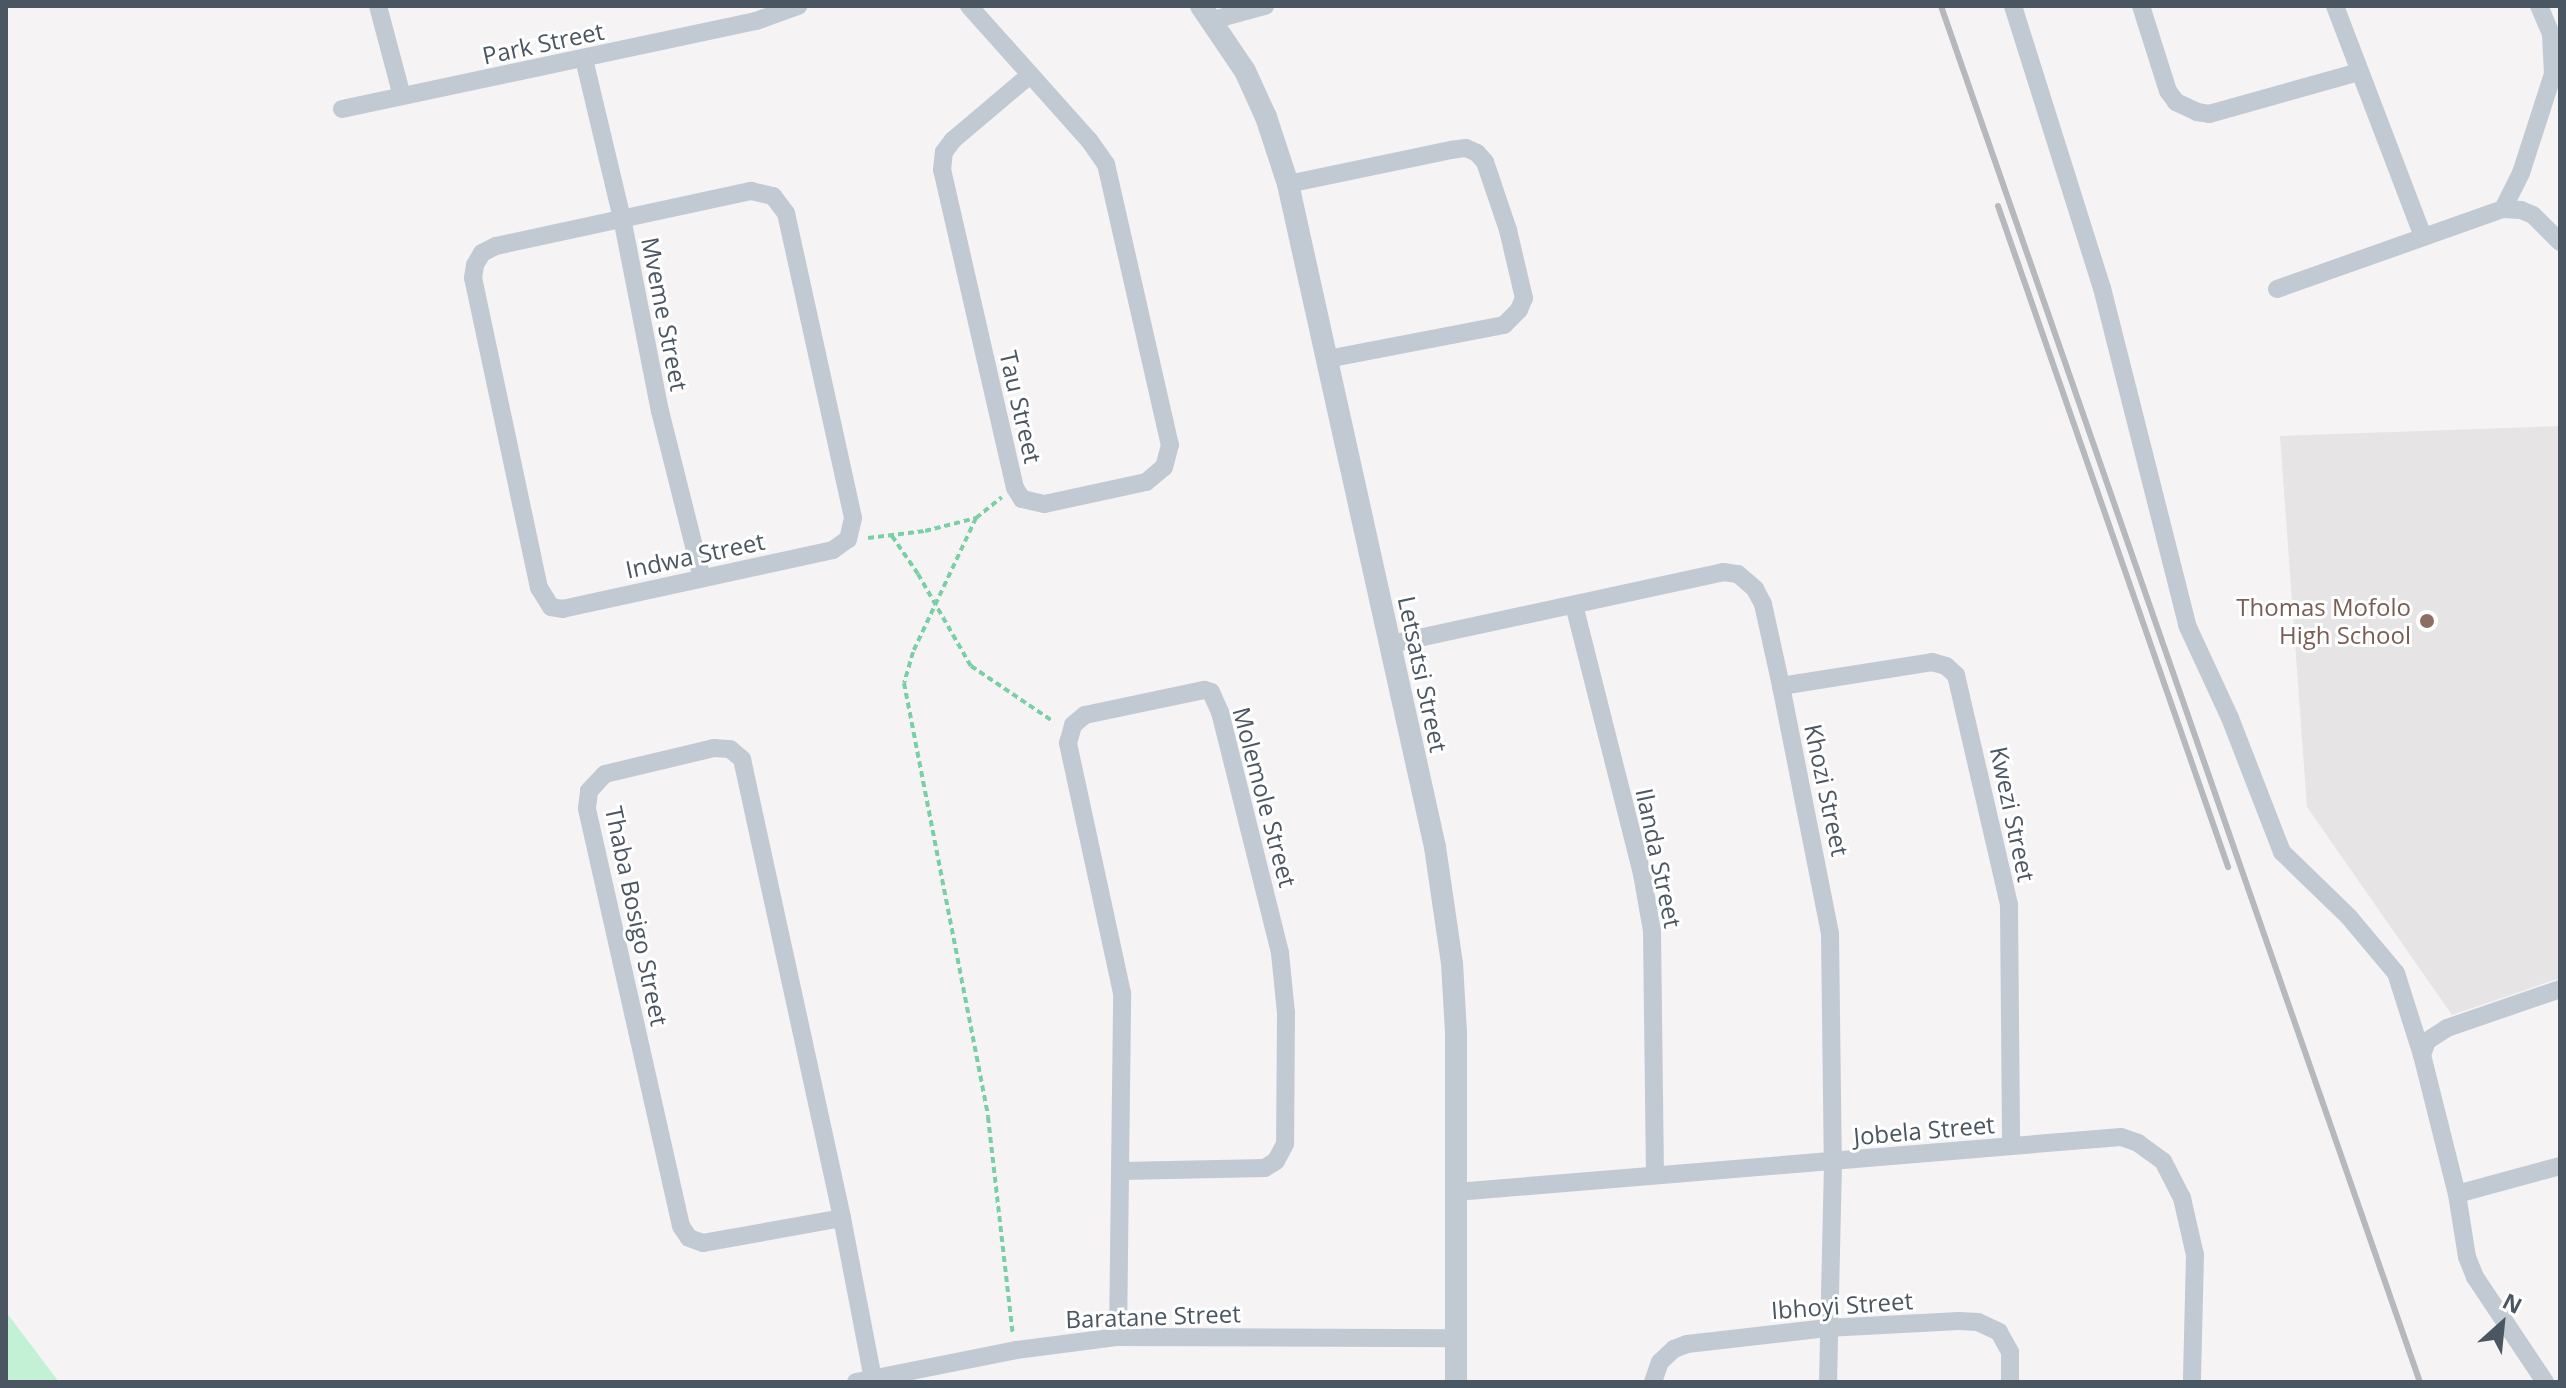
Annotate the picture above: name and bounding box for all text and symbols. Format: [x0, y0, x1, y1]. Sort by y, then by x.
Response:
street label: Park Street [480, 16, 606, 70]
street label: Mveme Street [636, 235, 694, 393]
street label: Tau Street [994, 348, 1048, 466]
street label: Indwa Street [623, 526, 767, 584]
street label: Letsatsi Street [1392, 593, 1454, 755]
place label: Thomas Mofolo High School [2236, 593, 2411, 649]
marker: Thomas Mofolo High School [2418, 612, 2436, 630]
street label: Molemole Street [1227, 704, 1303, 890]
street label: Khozi Street [1799, 721, 1855, 859]
street label: Kwezi Street [1985, 744, 2041, 884]
street label: Ilanda Street [1630, 786, 1688, 930]
street label: Thaba Bosigo Street [600, 804, 674, 1028]
street label: Jobela Street [1852, 1109, 1996, 1151]
north arrow [2462, 1284, 2542, 1364]
text: N [2498, 1285, 2528, 1320]
street label: Ibhoyi Street [1770, 1286, 1914, 1324]
street label: Baratane Street [1065, 1299, 1241, 1333]

